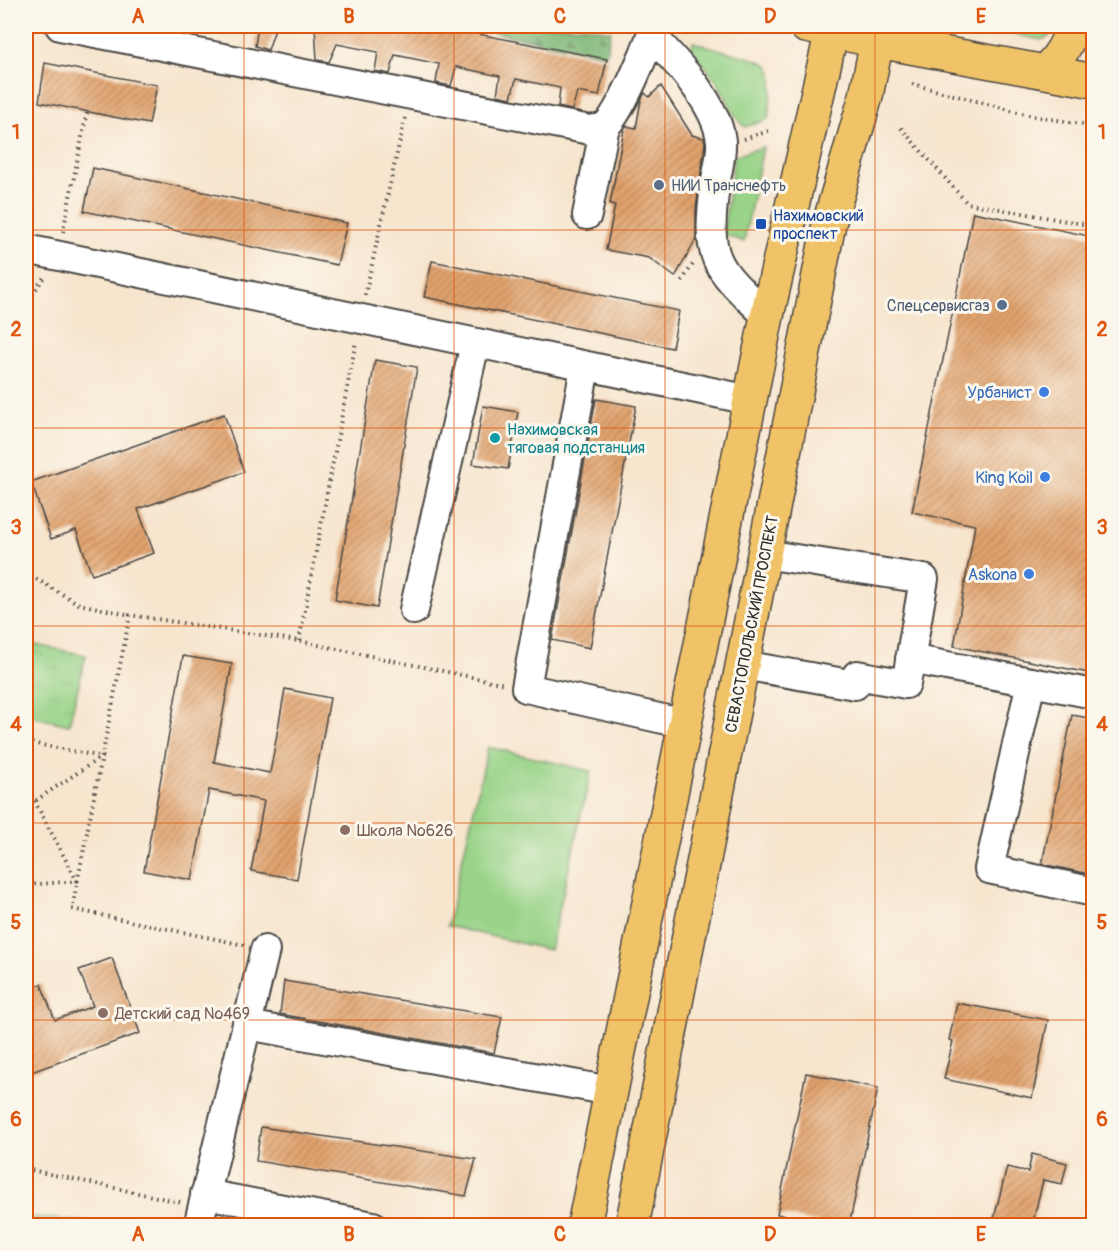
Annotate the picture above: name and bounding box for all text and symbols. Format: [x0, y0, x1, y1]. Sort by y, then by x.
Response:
text: A [132, 4, 145, 29]
text: B [343, 4, 355, 29]
text: C [554, 4, 566, 29]
text: D [764, 4, 777, 29]
text: E [976, 4, 987, 29]
text: 1 [12, 120, 20, 145]
text: 1 [1098, 120, 1106, 145]
place label: НИИ Транснефть [671, 176, 786, 196]
marker: НИИ Транснефть [652, 178, 666, 192]
place label: Нахимовский проспект [773, 206, 864, 244]
marker: Нахимовский проспект [754, 217, 768, 231]
place label: Спецсервисгаз [887, 296, 990, 316]
marker: Спецсервисгаз [995, 298, 1009, 312]
text: 2 [10, 317, 22, 342]
text: 2 [1096, 317, 1108, 342]
place label: Урбанист [967, 383, 1032, 403]
marker: Урбанист [1037, 385, 1051, 399]
place label: Нахимовская тяговая подстанция [507, 420, 645, 458]
marker: Нахимовская тяговая подстанция [488, 431, 502, 445]
place label: King Koil [975, 468, 1033, 488]
marker: King Koil [1038, 470, 1052, 484]
street label: СЕВАСТОПОЛЬСКИЙ ПРОСПЕКТ [721, 514, 783, 734]
text: 3 [10, 515, 22, 540]
text: 3 [1096, 515, 1108, 540]
place label: Askona [968, 565, 1017, 585]
marker: Askona [1022, 567, 1036, 581]
text: 4 [10, 712, 22, 737]
text: 4 [1096, 712, 1108, 737]
place label: Школа №626 [357, 821, 453, 841]
marker: Школа №626 [338, 823, 352, 837]
text: 5 [11, 910, 22, 935]
text: 5 [1097, 910, 1108, 935]
place label: Детский сад №469 [114, 1004, 250, 1024]
marker: Детский сад №469 [96, 1006, 110, 1020]
text: 6 [10, 1107, 22, 1132]
text: 6 [1096, 1107, 1108, 1132]
text: A [132, 1222, 145, 1247]
text: B [343, 1222, 355, 1247]
text: C [554, 1222, 566, 1247]
text: D [764, 1222, 777, 1247]
text: E [976, 1222, 987, 1247]

